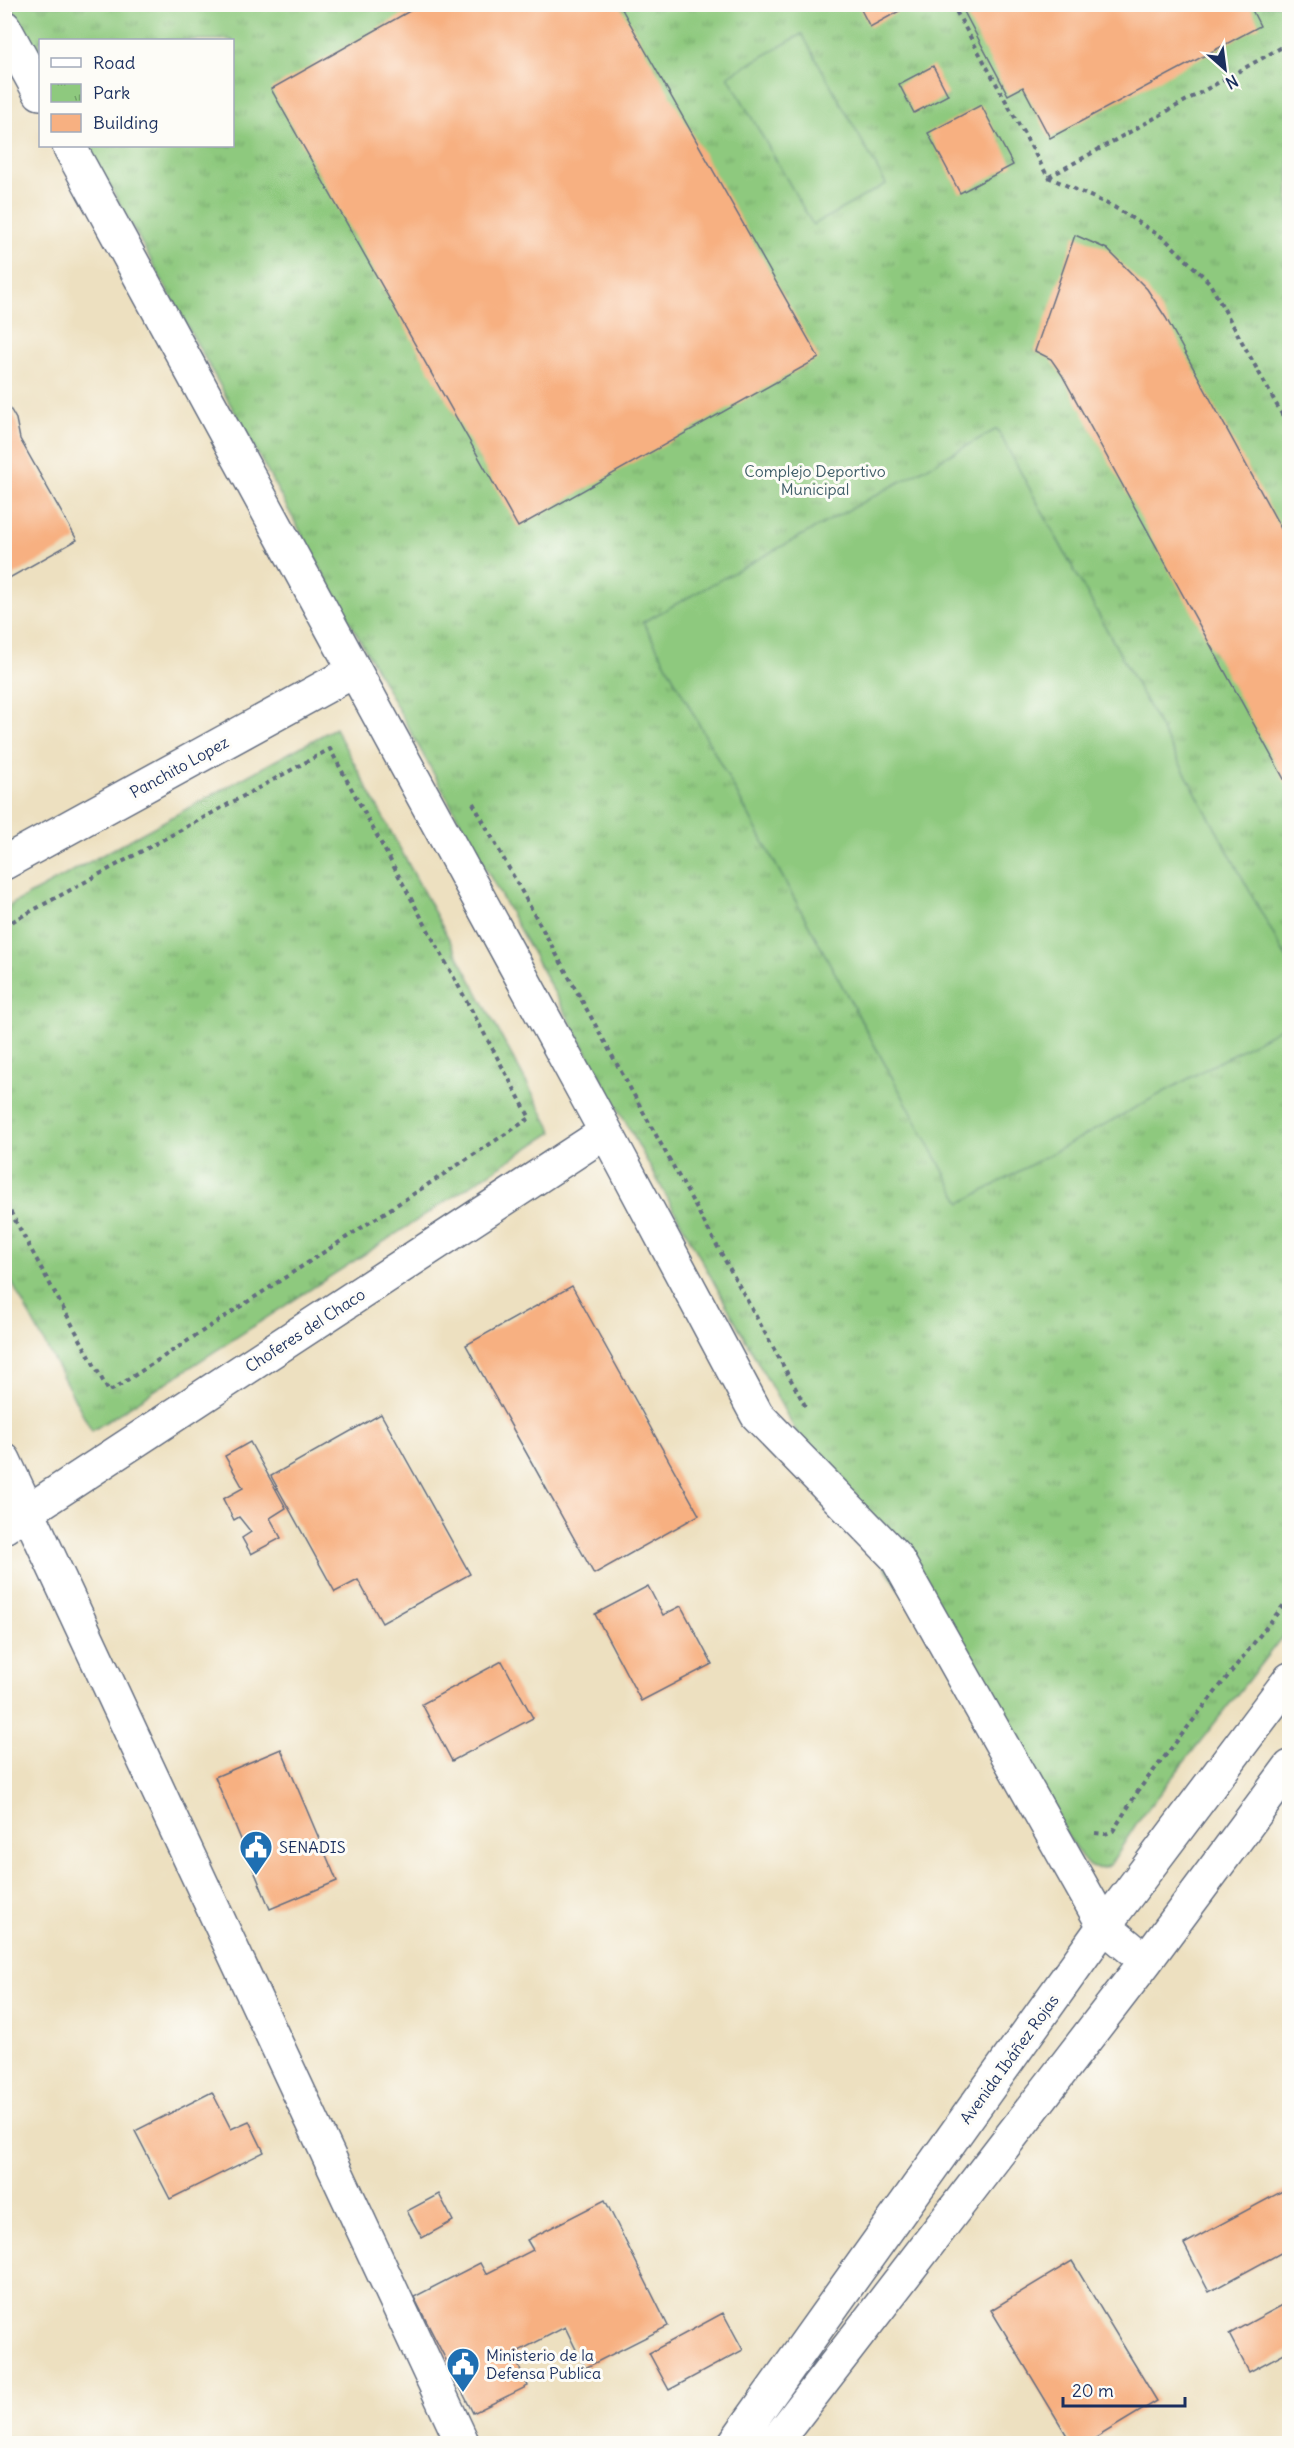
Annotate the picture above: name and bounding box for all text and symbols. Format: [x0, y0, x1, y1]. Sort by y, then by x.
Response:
legend [39, 39, 234, 147]
north arrow [1195, 39, 1255, 99]
text: Road [93, 51, 136, 74]
text: N [1222, 71, 1242, 94]
text: Park [93, 81, 130, 104]
text: Building [93, 111, 158, 134]
park label: Complejo Deportivo Municipal [744, 461, 886, 499]
street label: Panchito Lopez [126, 731, 232, 802]
street label: Choferes del Chaco [241, 1284, 369, 1376]
public building icon: SENADIS [238, 1829, 274, 1876]
place label: SENADIS [279, 1837, 346, 1857]
street label: Avenida Ibáñez Rojas [955, 1990, 1063, 2128]
place label: Ministerio de la Defensa Publica [486, 2345, 601, 2383]
public building icon: Ministerio de la Defensa Publica [445, 2346, 481, 2393]
scale bar [1063, 2370, 1184, 2408]
text: 20 m [1072, 2379, 1114, 2402]

